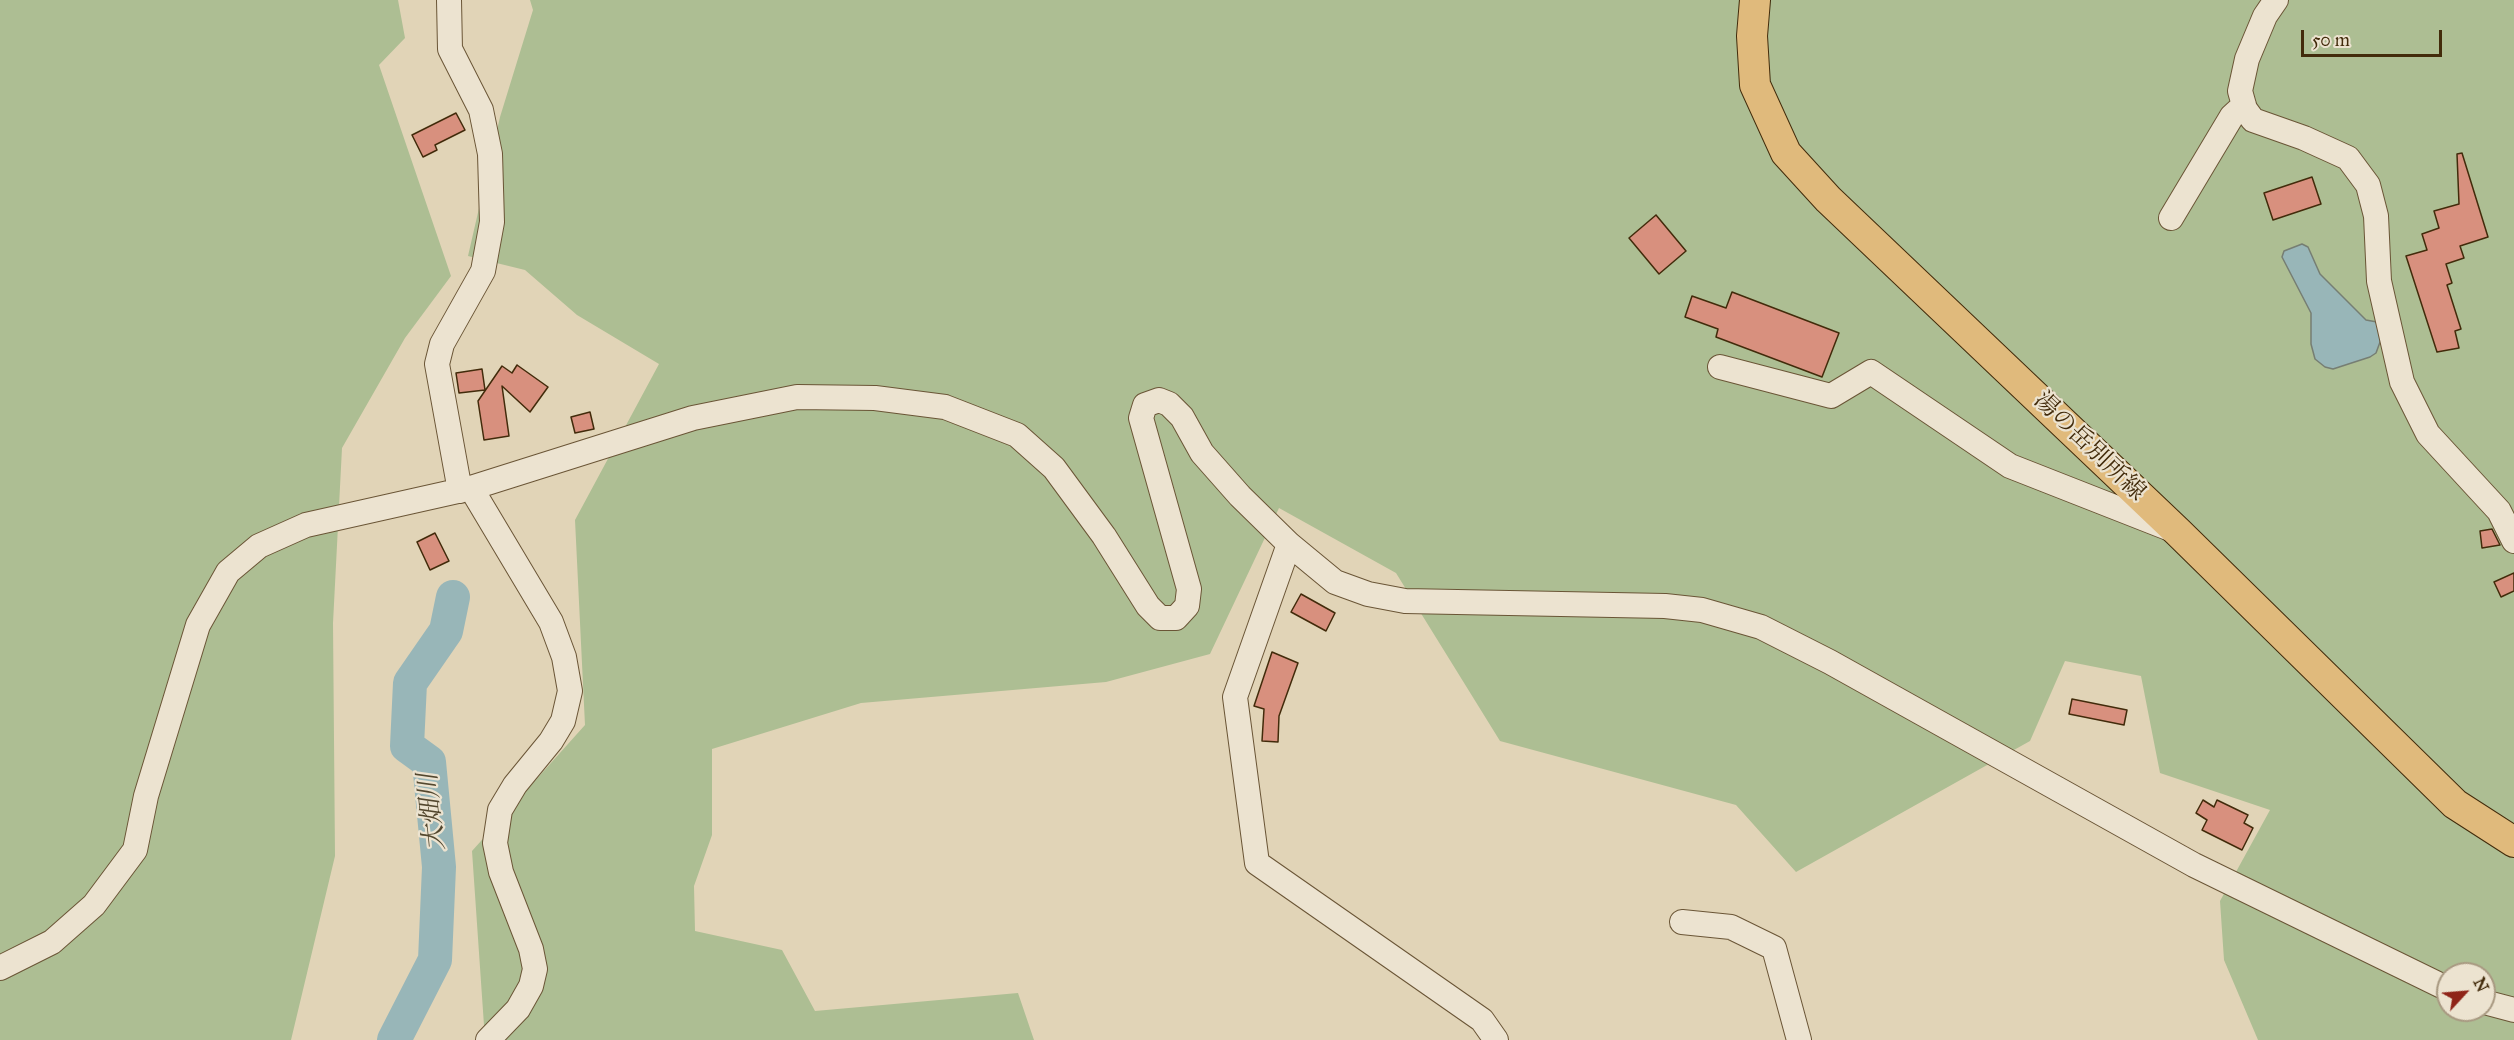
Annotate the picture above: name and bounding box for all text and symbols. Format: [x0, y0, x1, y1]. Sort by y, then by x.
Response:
scale bar [2304, 18, 2445, 56]
text: 50 m [2312, 29, 2350, 51]
street label: 湯の岳別所線 [2027, 387, 2151, 507]
water label: 大畑川 [413, 772, 453, 852]
north arrow [2436, 962, 2496, 1022]
text: N [2469, 974, 2492, 995]

